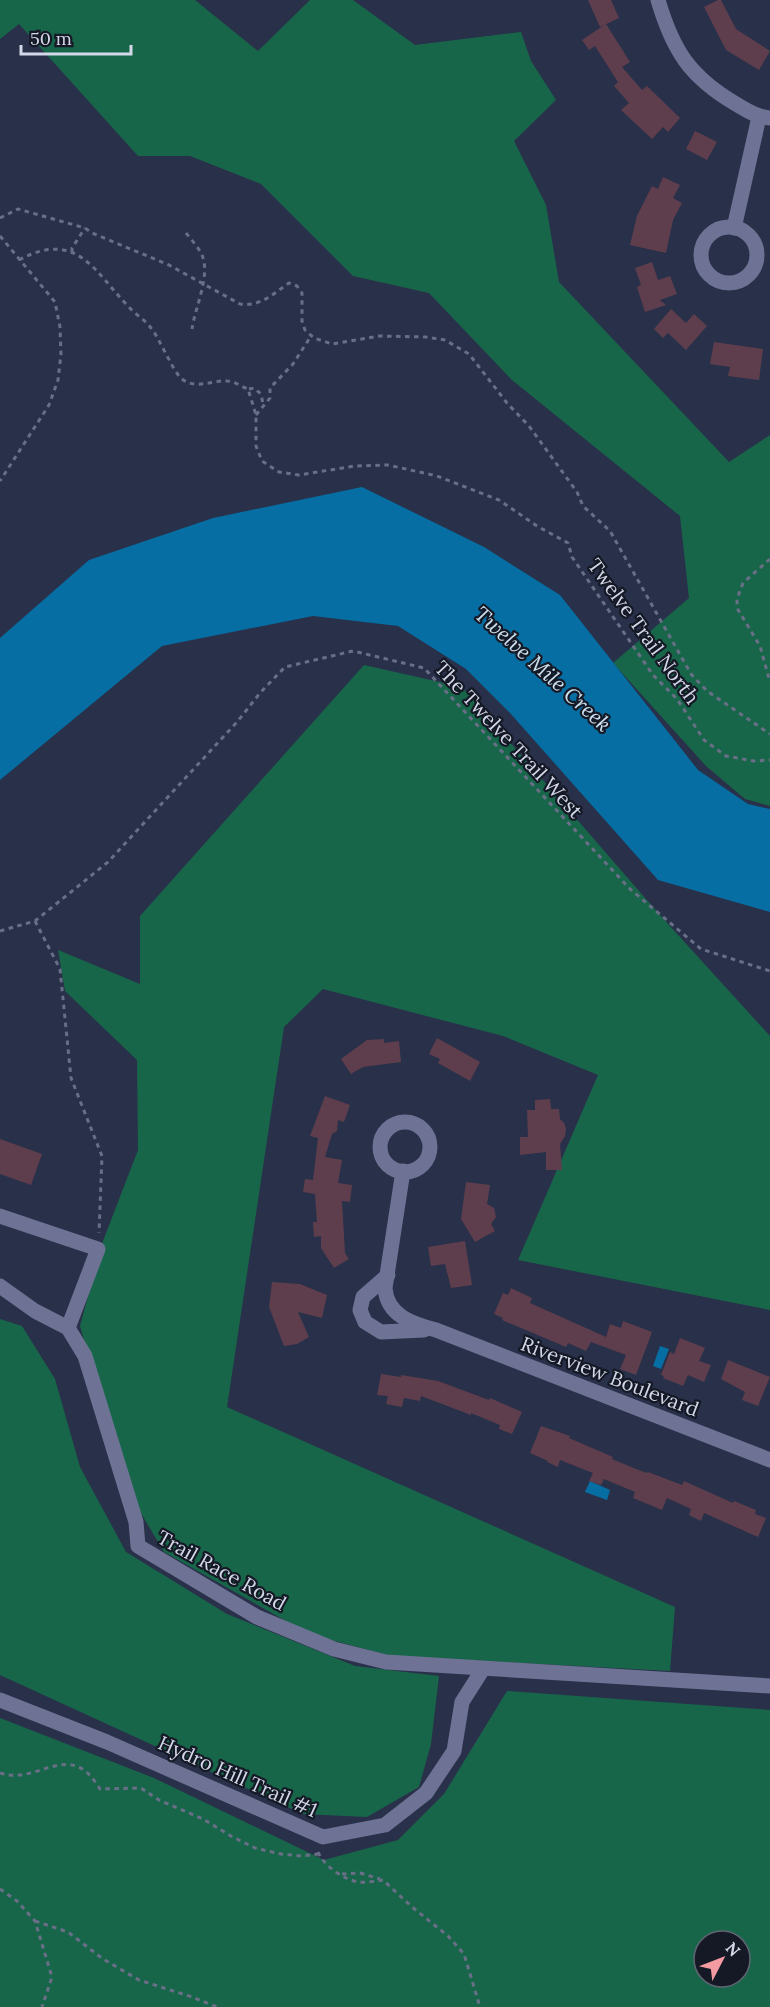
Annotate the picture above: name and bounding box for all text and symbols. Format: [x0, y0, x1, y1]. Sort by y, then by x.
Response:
scale bar [21, 18, 130, 56]
text: 50 m [30, 27, 72, 50]
street label: Twelve Trail North [583, 553, 705, 709]
water label: Twelve Mile Creek [469, 600, 617, 738]
street label: The Twelve Trail West [429, 655, 589, 823]
street label: Riverview Boulevard [518, 1331, 703, 1421]
street label: Trail Race Road [153, 1524, 291, 1616]
street label: Hydro Hill Trail #1 [154, 1730, 322, 1822]
north arrow [692, 1929, 752, 1989]
text: N [722, 1938, 745, 1960]

